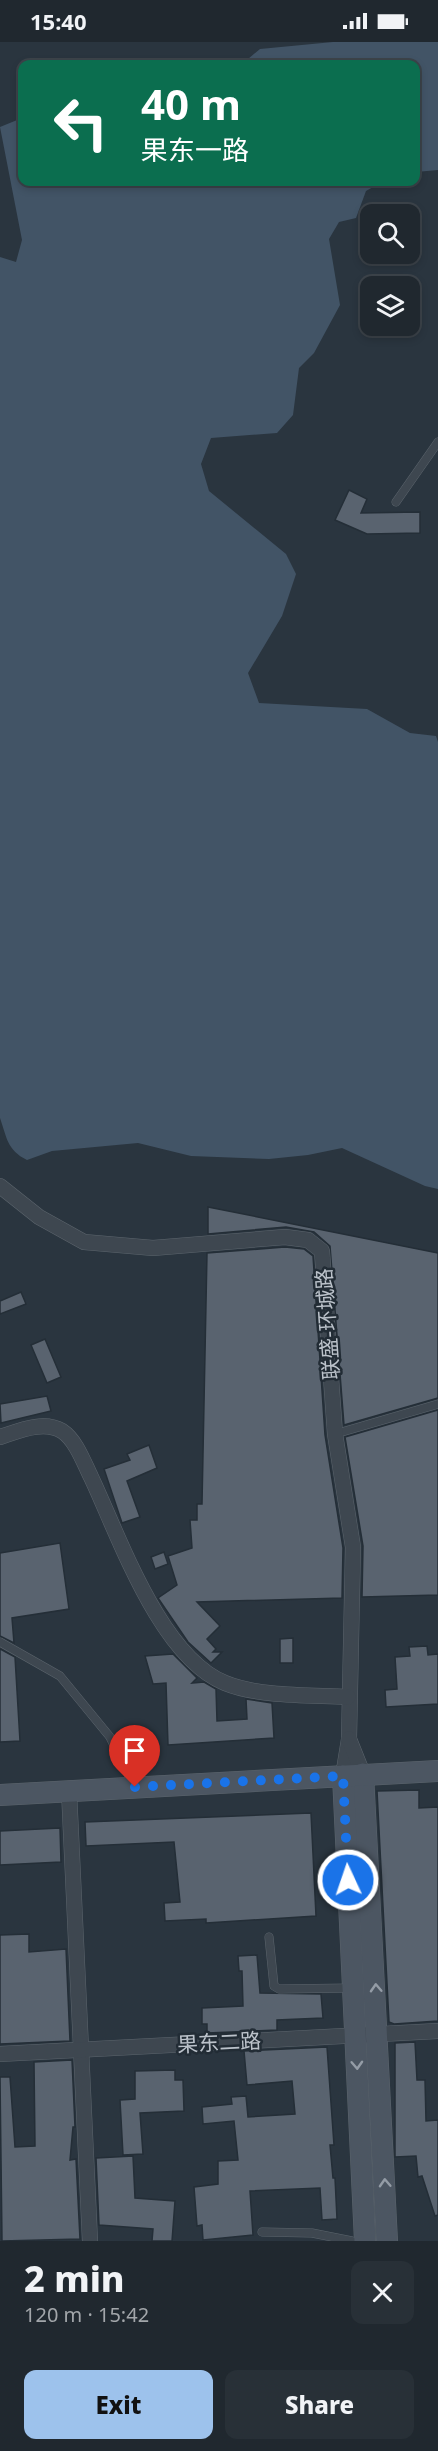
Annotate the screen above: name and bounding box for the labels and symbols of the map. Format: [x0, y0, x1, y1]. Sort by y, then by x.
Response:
street label: 联盛-环城路 [309, 1267, 345, 1381]
pin [109, 1725, 160, 1787]
position arrow [316, 1848, 380, 1912]
one-way arrow [369, 1983, 382, 1992]
street label: 果东二路 [176, 2026, 262, 2058]
one-way arrow [351, 2060, 363, 2069]
one-way arrow [378, 2178, 391, 2187]

